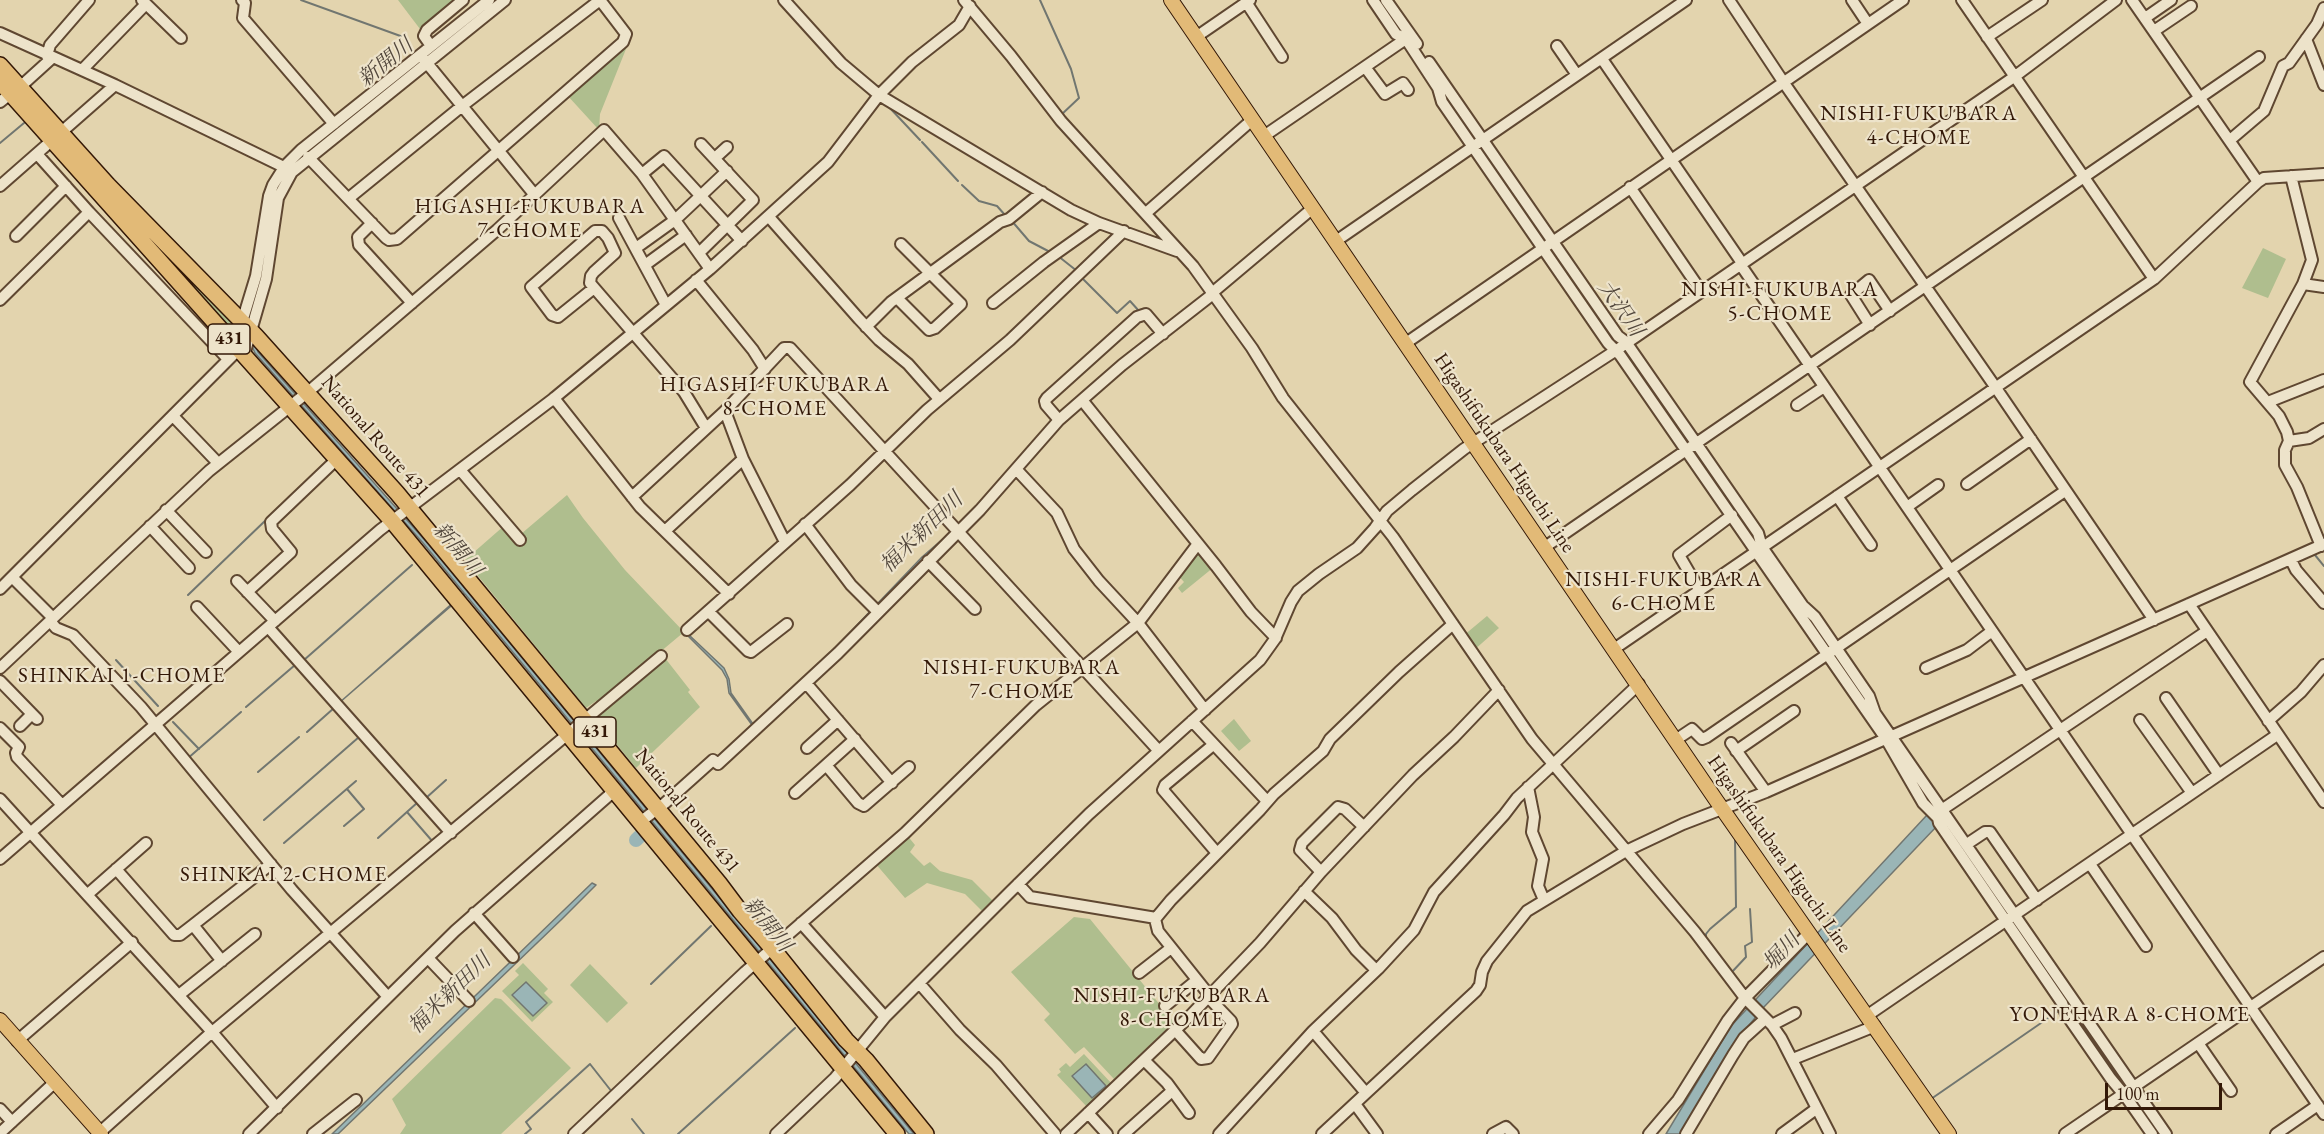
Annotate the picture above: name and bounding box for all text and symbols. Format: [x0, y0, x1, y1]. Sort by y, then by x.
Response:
water label: 新開川 [354, 33, 418, 93]
district label: NISHI-FUKUBARA 4-CHOME [1820, 101, 2018, 151]
district label: HIGASHI-FUKUBARA 7-CHOME [415, 194, 645, 244]
water label: 大沢川 [1592, 276, 1648, 342]
district label: NISHI-FUKUBARA 5-CHOME [1681, 277, 1879, 327]
road number: 431 [208, 324, 250, 354]
street label: Higashifukubara Higuchi Line [1428, 349, 1580, 557]
street label: National Route 431 [315, 371, 435, 503]
district label: HIGASHI-FUKUBARA 8-CHOME [660, 372, 890, 422]
water label: 福米新田川 [875, 487, 969, 579]
water label: 新開川 [427, 518, 487, 582]
district label: NISHI-FUKUBARA 6-CHOME [1565, 567, 1763, 617]
district label: NISHI-FUKUBARA 7-CHOME [923, 655, 1121, 705]
district label: SHINKAI 1-CHOME [18, 663, 226, 689]
road number: 431 [574, 717, 616, 747]
street label: National Route 431 [629, 744, 745, 878]
street label: Higashifukubara Higuchi Line [1702, 751, 1856, 957]
district label: SHINKAI 2-CHOME [180, 862, 388, 888]
water label: 新開川 [737, 893, 797, 957]
water label: 堀川 [1758, 928, 1806, 976]
water label: 福米新田川 [403, 948, 497, 1040]
district label: NISHI-FUKUBARA 8-CHOME [1073, 983, 1271, 1033]
district label: YONEHARA 8-CHOME [2010, 1002, 2250, 1028]
scale bar [2108, 1071, 2225, 1109]
text: 100 m [2116, 1082, 2160, 1105]

